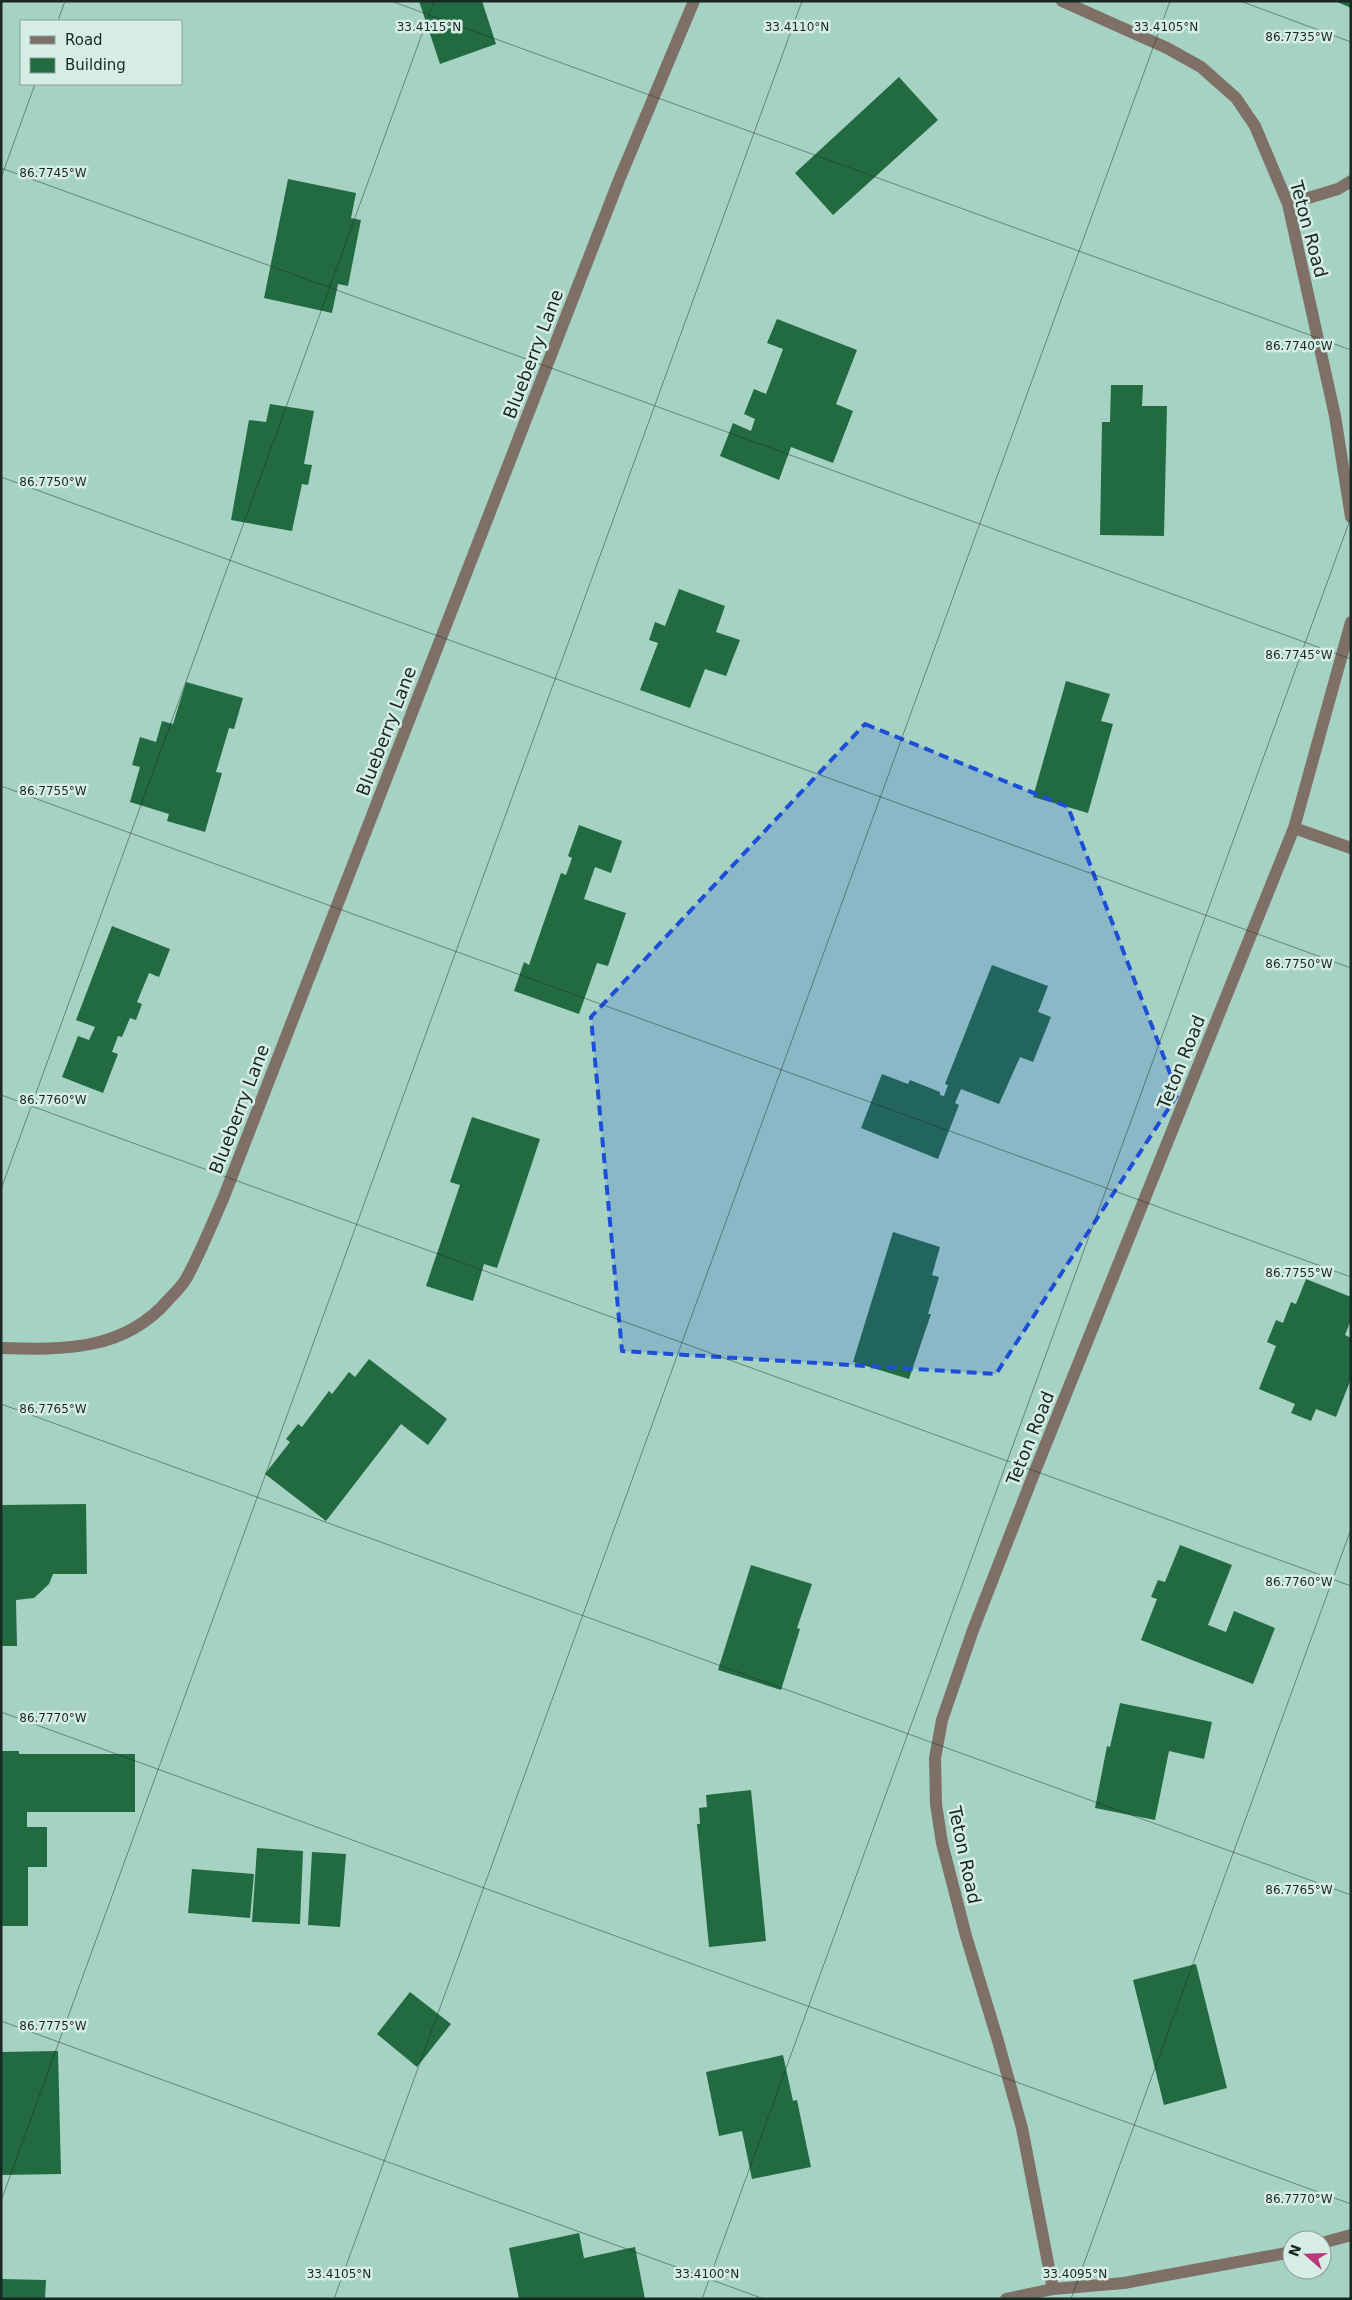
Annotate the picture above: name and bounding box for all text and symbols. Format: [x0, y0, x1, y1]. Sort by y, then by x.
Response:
legend [20, 20, 182, 85]
text: 33.4115°N [397, 20, 461, 34]
text: 33.4110°N [765, 20, 829, 34]
text: 33.4105°N [1134, 20, 1198, 34]
text: 86.7735°W [1265, 30, 1333, 44]
text: Road [65, 31, 103, 49]
text: Building [65, 56, 126, 74]
text: 86.7745°W [19, 166, 87, 180]
street label: Teton Road [1286, 177, 1332, 280]
street label: Blueberry Lane [499, 286, 567, 422]
text: 86.7740°W [1265, 339, 1333, 353]
text: 86.7750°W [19, 475, 87, 489]
text: 86.7745°W [1265, 648, 1333, 662]
street label: Blueberry Lane [352, 663, 420, 799]
text: 86.7755°W [19, 784, 87, 798]
text: 86.7750°W [1265, 957, 1333, 971]
street label: Teton Road [1152, 1012, 1209, 1113]
street label: Blueberry Lane [205, 1041, 273, 1177]
text: 86.7760°W [19, 1093, 87, 1107]
text: 86.7755°W [1265, 1266, 1333, 1280]
street label: Teton Road [1001, 1388, 1058, 1489]
text: 86.7765°W [19, 1402, 87, 1416]
text: 86.7760°W [1265, 1575, 1333, 1589]
text: 86.7770°W [19, 1711, 87, 1725]
street label: Teton Road [944, 1803, 986, 1906]
text: 86.7765°W [1265, 1883, 1333, 1897]
text: 86.7775°W [19, 2019, 87, 2033]
text: 86.7770°W [1265, 2192, 1333, 2206]
north arrow [1282, 2230, 1332, 2280]
text: N [1285, 2242, 1304, 2259]
text: 33.4105°N [307, 2267, 371, 2281]
text: 33.4100°N [675, 2267, 739, 2281]
text: 33.4095°N [1043, 2267, 1107, 2281]

